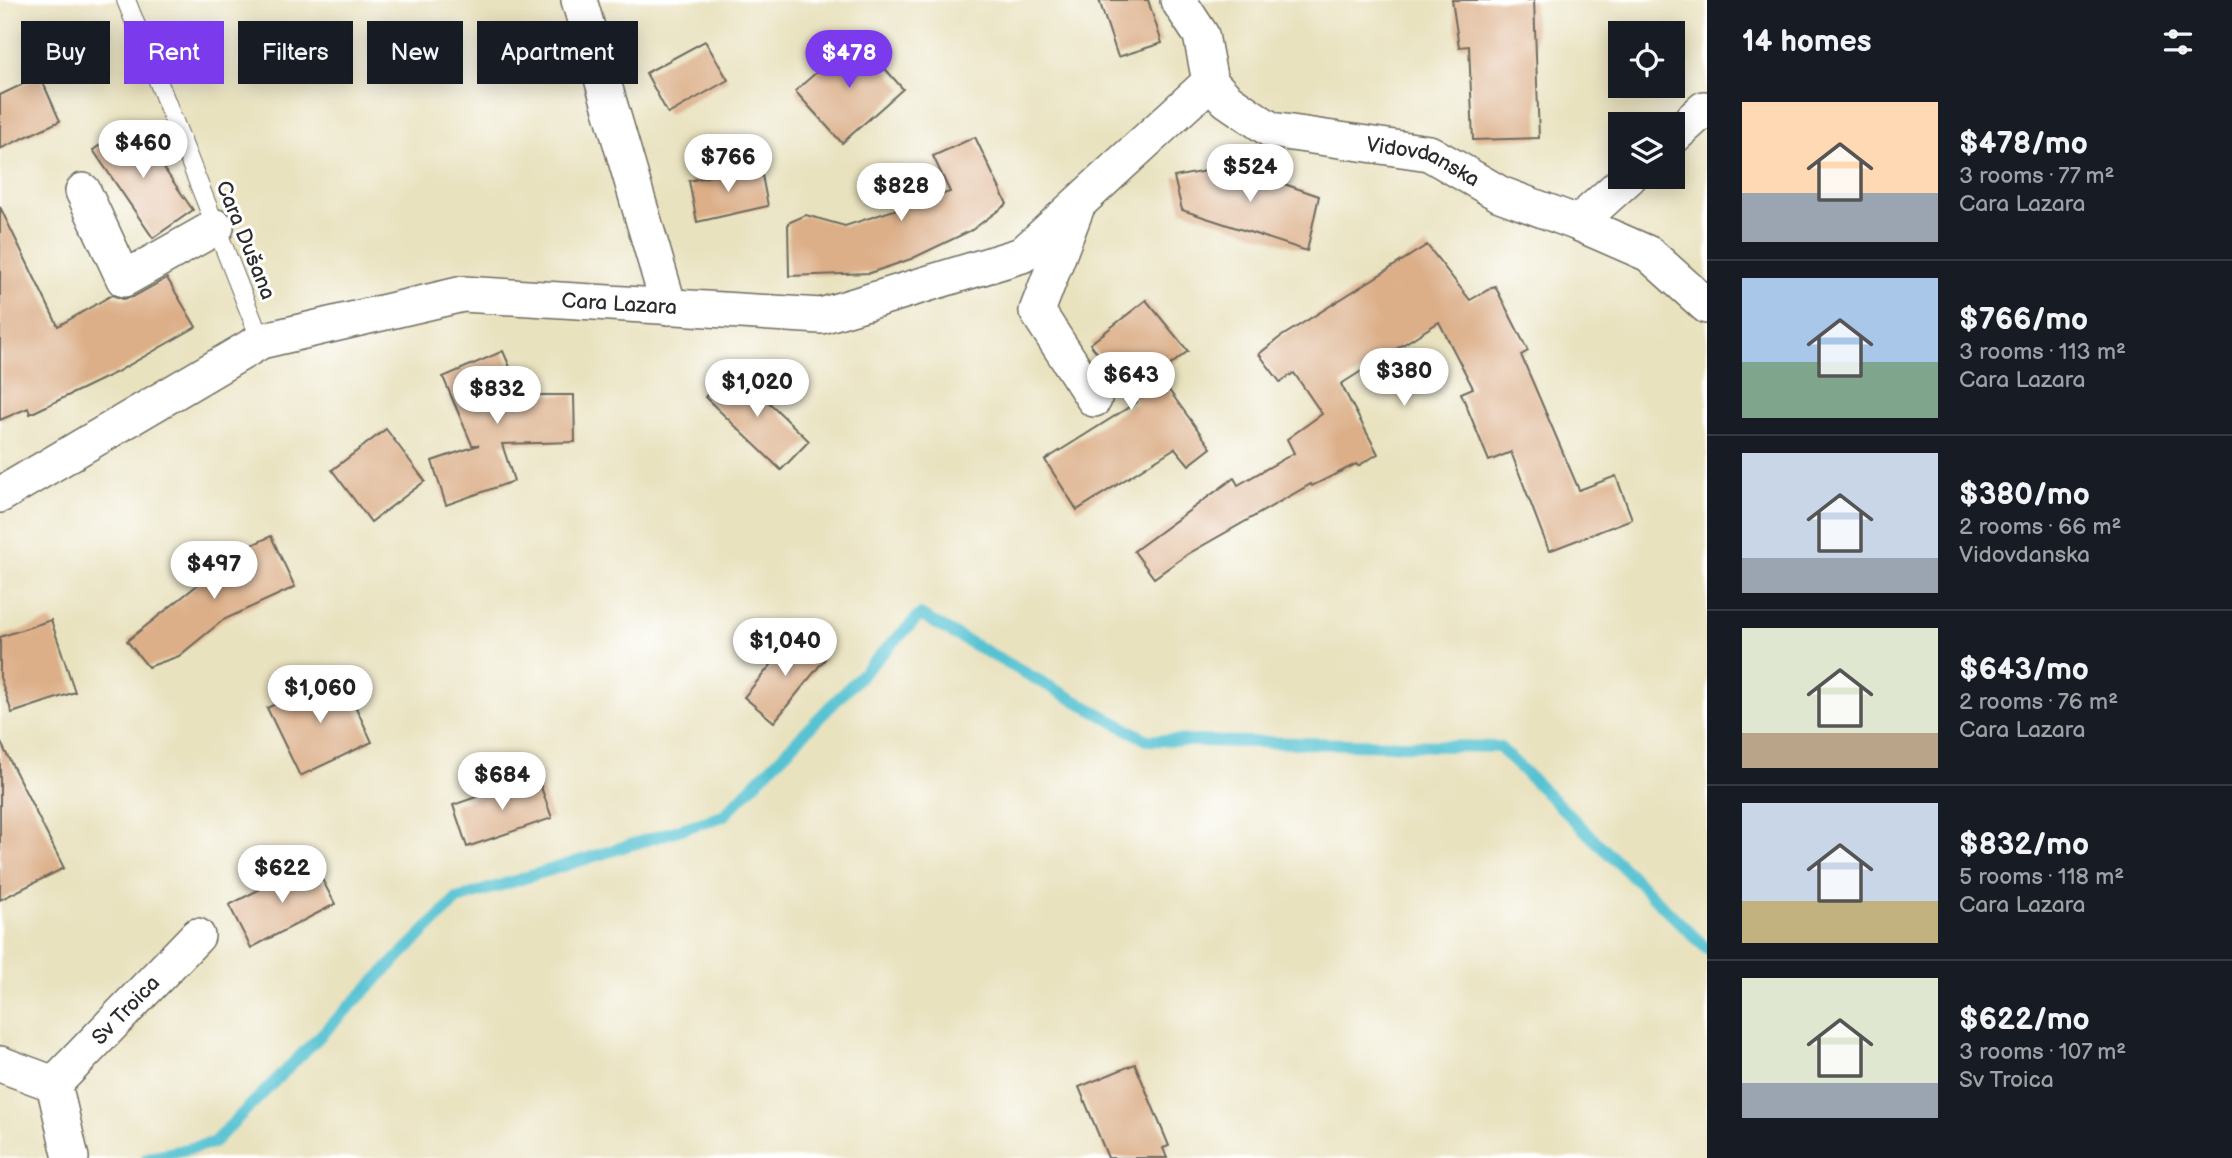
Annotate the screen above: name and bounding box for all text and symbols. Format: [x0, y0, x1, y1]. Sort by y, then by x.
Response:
chip: Buy [21, 21, 110, 84]
chip: Rent [124, 21, 224, 84]
chip: Filters [238, 21, 353, 84]
chip: New [367, 21, 463, 84]
chip: Apartment [477, 21, 638, 84]
map controls [1608, 21, 1685, 189]
button: locate [1608, 21, 1685, 98]
icon: filters [2159, 23, 2197, 61]
text: 14 homes [1742, 24, 1871, 60]
pin: $478 [808, 31, 890, 90]
text: $478 [821, 39, 877, 67]
button: layers [1608, 112, 1685, 189]
pin: $460 [102, 120, 184, 180]
text: $478/mo [1959, 126, 2088, 162]
text: $460 [115, 129, 171, 157]
icon: home [1798, 130, 1882, 214]
street label: Vidovdanska [1365, 132, 1484, 192]
pin: $766 [687, 134, 769, 194]
text: $766 [700, 143, 756, 171]
pin: $524 [1209, 144, 1291, 204]
text: $524 [1223, 153, 1277, 181]
text: 3 rooms · 77 m² [1959, 162, 2115, 190]
pin: $828 [860, 164, 942, 223]
text: $828 [873, 172, 929, 200]
street label: Cara Dušana [210, 177, 281, 303]
text: Cara Lazara [1959, 190, 2086, 218]
street label: Cara Lazara [561, 288, 678, 320]
text: $766/mo [1959, 302, 2088, 338]
icon: home [1798, 306, 1882, 390]
text: 3 rooms · 113 m² [1959, 338, 2126, 366]
pin: $380 [1363, 348, 1445, 408]
pin: $643 [1090, 352, 1172, 412]
text: $380 [1376, 357, 1432, 385]
pin: $1,020 [700, 360, 814, 419]
text: $643 [1103, 361, 1159, 389]
pin: $832 [456, 366, 538, 426]
text: Cara Lazara [1959, 366, 2086, 394]
text: $1,020 [721, 368, 793, 396]
text: $832 [469, 375, 525, 403]
text: $380/mo [1959, 477, 2090, 513]
icon: home [1798, 481, 1882, 565]
text: 2 rooms · 66 m² [1959, 513, 2121, 541]
text: Vidovdanska [1959, 541, 2090, 569]
pin: $497 [173, 542, 255, 601]
text: $497 [187, 550, 241, 578]
pin: $1,040 [728, 618, 842, 678]
text: $1,040 [749, 627, 821, 655]
text: $643/mo [1959, 652, 2089, 688]
icon: home [1798, 656, 1882, 740]
pin: $1,060 [263, 666, 377, 725]
text: $1,060 [284, 674, 356, 702]
text: 2 rooms · 76 m² [1959, 688, 2118, 716]
text: Cara Lazara [1959, 716, 2086, 744]
pin: $684 [461, 752, 543, 812]
text: $684 [474, 761, 530, 789]
text: $832/mo [1959, 827, 2089, 863]
icon: home [1798, 831, 1882, 915]
pin: $622 [241, 846, 323, 905]
text: $622 [254, 854, 310, 882]
text: 5 rooms · 118 m² [1959, 863, 2124, 891]
text: Cara Lazara [1959, 891, 2086, 919]
street label: Sv Troica [87, 970, 165, 1050]
text: $622/mo [1959, 1002, 2090, 1038]
icon: home [1798, 1006, 1882, 1090]
text: 3 rooms · 107 m² [1959, 1038, 2126, 1066]
text: Sv Troica [1959, 1066, 2054, 1094]

